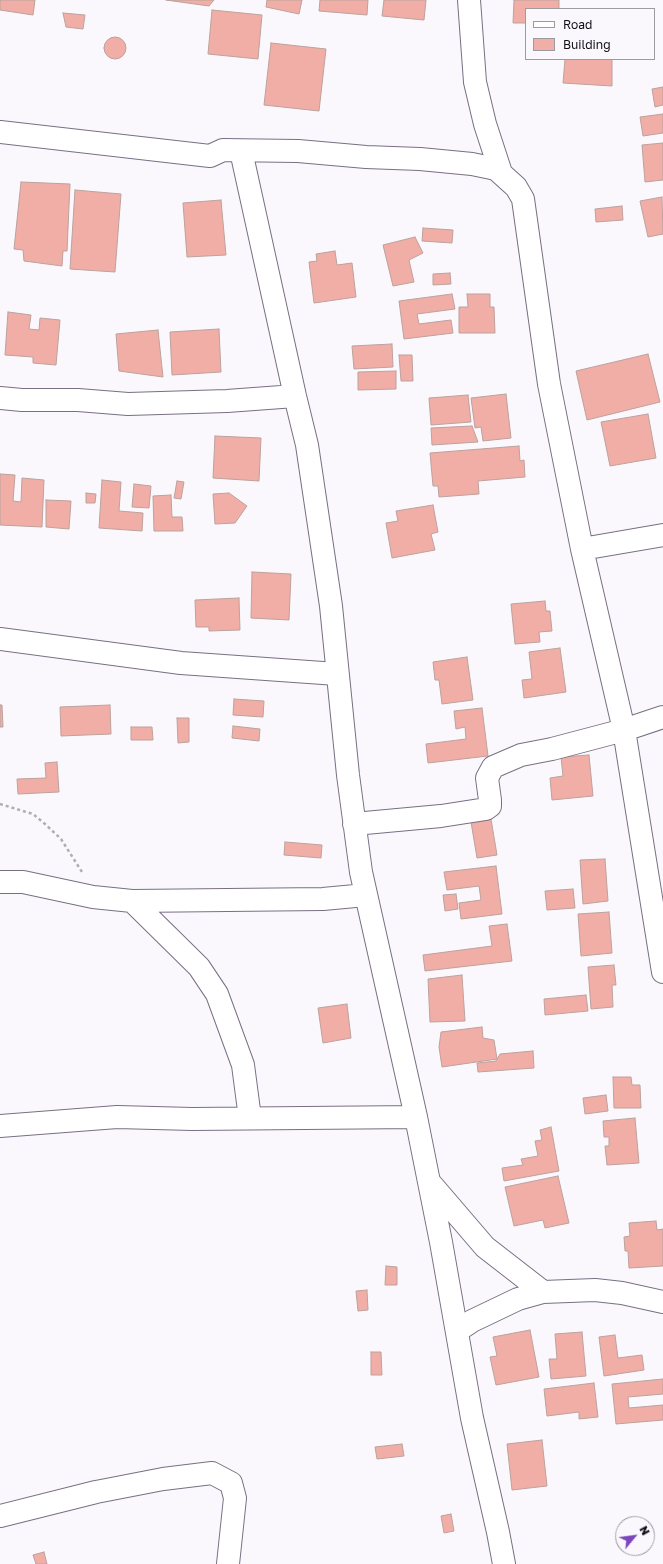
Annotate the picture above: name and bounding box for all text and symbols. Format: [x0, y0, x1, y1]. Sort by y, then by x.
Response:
legend [525, 8, 655, 60]
text: Road [563, 17, 592, 32]
text: Building [563, 37, 611, 52]
north arrow [615, 1516, 655, 1556]
text: N [637, 1524, 653, 1537]

